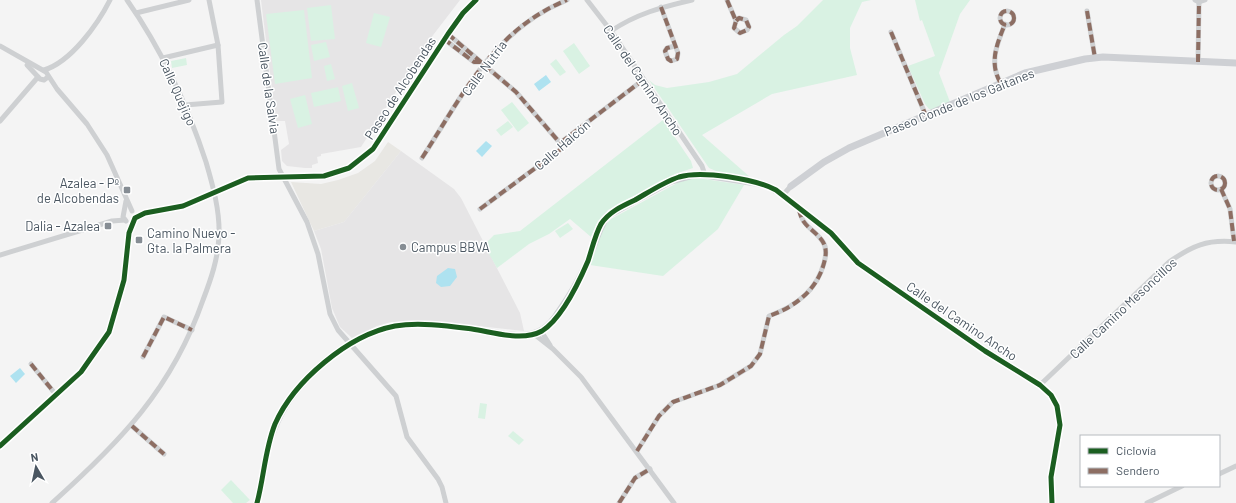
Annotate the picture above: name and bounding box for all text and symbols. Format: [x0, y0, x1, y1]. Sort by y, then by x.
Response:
street label: Calle del Camino Ancho [600, 22, 686, 138]
street label: Paseo de Alcobendas [361, 34, 439, 142]
street label: Calle Nutria [458, 37, 510, 99]
street label: Calle de la Salvia [255, 41, 283, 135]
street label: Calle Quejigo [156, 56, 200, 128]
street label: Paseo Conde de los Gaitanes [882, 65, 1036, 139]
street label: Calle Halcón [531, 116, 593, 174]
place label: Azalea - Pº de Alcobendas [37, 175, 119, 206]
marker: Azalea - Pº de Alcobendas [122, 185, 132, 195]
place label: Dalia - Azalea [25, 218, 100, 234]
marker: Dalia - Azalea [103, 221, 113, 231]
place label: Camino Nuevo - Gta. la Palmera [147, 225, 235, 256]
marker: Camino Nuevo - Gta. la Palmera [134, 235, 144, 245]
place label: Campus BBVA [411, 239, 490, 255]
marker: Campus BBVA [398, 242, 408, 252]
street label: Calle Camino Mesoncillos [1066, 254, 1180, 362]
street label: Calle del Camino Ancho [904, 278, 1020, 364]
legend [1080, 435, 1220, 487]
text: Ciclovía [1116, 443, 1156, 457]
north arrow [16, 447, 56, 487]
text: N [30, 450, 39, 464]
text: Sendero [1116, 463, 1160, 477]

